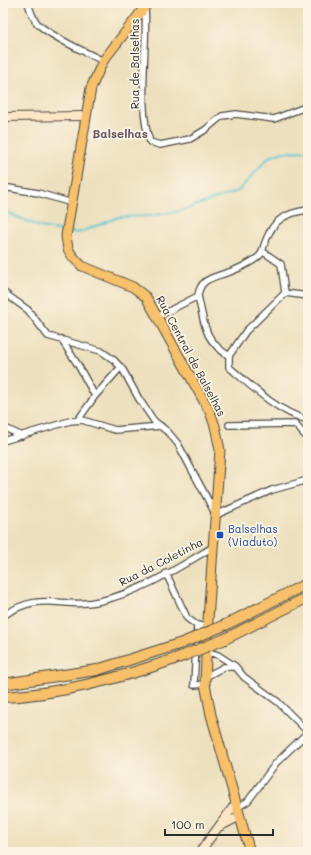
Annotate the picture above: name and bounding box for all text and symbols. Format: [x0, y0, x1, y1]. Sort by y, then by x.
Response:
street label: Rua de Balselhas [127, 19, 142, 109]
district label: Balselhas [92, 125, 148, 141]
street label: Rua Central de Balselhas [153, 293, 230, 419]
place label: Balselhas (Viaduto) [228, 521, 278, 549]
marker: Balselhas (Viaduto) [215, 530, 225, 540]
street label: Rua da Coletinha [116, 534, 205, 589]
scale bar [165, 811, 273, 837]
text: 100 m [171, 816, 205, 832]

